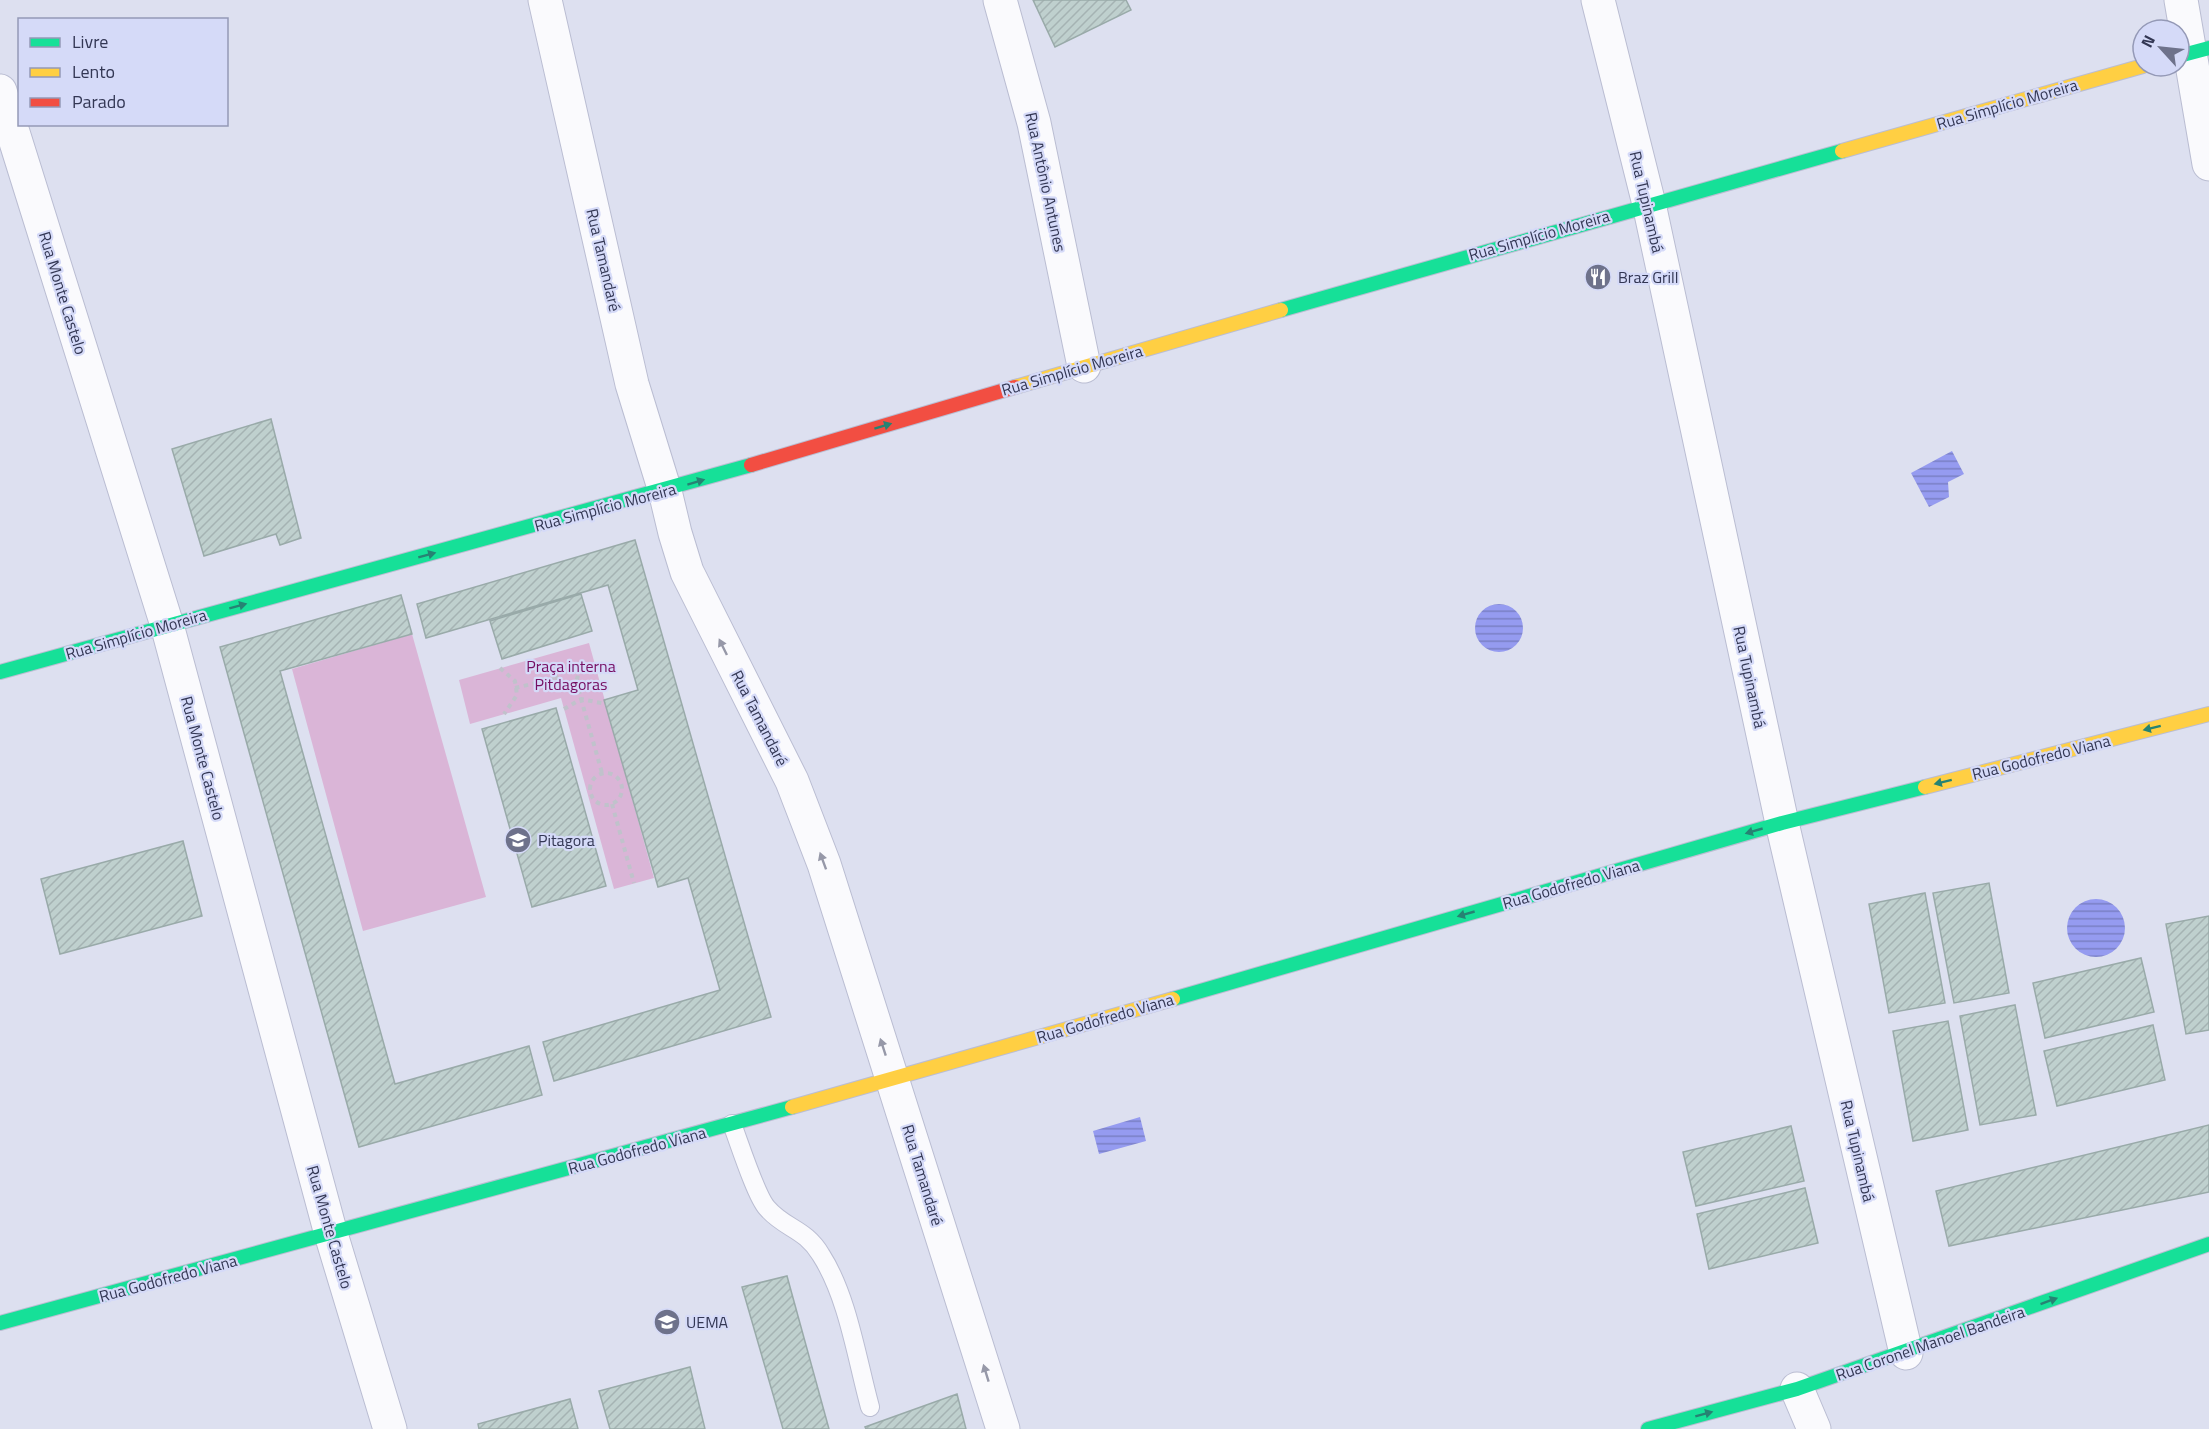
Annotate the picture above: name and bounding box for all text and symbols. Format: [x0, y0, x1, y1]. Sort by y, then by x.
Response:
legend [18, 18, 228, 126]
north arrow [2131, 18, 2191, 78]
text: Livre [72, 28, 108, 55]
text: N [2134, 31, 2161, 52]
text: Lento [72, 58, 115, 85]
street label: Rua Simplício Moreira [1934, 72, 2080, 136]
text: Parado [72, 88, 126, 115]
street label: Rua Antônio Antunes [1019, 110, 1073, 254]
street label: Rua Tupinambá [1624, 149, 1670, 255]
street label: Rua Simplício Moreira [1466, 203, 1612, 267]
street label: Rua Tamandaré [581, 206, 627, 314]
street label: Rua Monte Castelo [33, 229, 93, 357]
restaurant icon: Braz Grill [1583, 262, 1613, 292]
place label: Braz Grill [1618, 265, 1679, 289]
street label: Rua Simplício Moreira [999, 338, 1145, 402]
one-way arrow [874, 421, 892, 430]
street label: Rua Simplício Moreira [531, 477, 679, 537]
one-way arrow [687, 477, 705, 486]
one-way arrow [418, 550, 436, 559]
one-way arrow [229, 600, 248, 610]
street label: Rua Simplício Moreira [63, 602, 209, 666]
street label: Rua Tupinambá [1727, 624, 1773, 730]
one-way arrow [719, 638, 729, 656]
park label: Praça interna Pitdagoras [526, 654, 616, 696]
street label: Rua Tamandaré [726, 666, 794, 770]
street label: Rua Monte Castelo [175, 693, 231, 823]
one-way arrow [2143, 724, 2161, 734]
street label: Rua Godofredo Viana [1969, 728, 2113, 786]
one-way arrow [1934, 777, 1952, 787]
school or university icon: Pitagora [503, 825, 533, 855]
one-way arrow [1745, 827, 1763, 836]
place label: Pitagora [538, 828, 595, 852]
one-way arrow [818, 852, 828, 870]
street label: Rua Godofredo Viana [1500, 853, 1642, 915]
one-way arrow [1457, 910, 1475, 919]
street label: Rua Godofredo Viana [1034, 987, 1176, 1049]
one-way arrow [878, 1038, 887, 1056]
street label: Rua Tupinambá [1835, 1098, 1881, 1204]
street label: Rua Godofredo Viana [565, 1120, 709, 1180]
street label: Rua Tamandaré [896, 1121, 950, 1229]
street label: Rua Monte Castelo [301, 1162, 359, 1292]
street label: Rua Godofredo Viana [96, 1248, 240, 1308]
one-way arrow [2040, 1296, 2058, 1306]
street label: Rua Coronel Manoel Bandeira [1832, 1299, 2028, 1387]
school or university icon: UEMA [652, 1307, 682, 1337]
place label: UEMA [686, 1310, 729, 1334]
one-way arrow [981, 1364, 990, 1382]
one-way arrow [1696, 1409, 1714, 1418]

